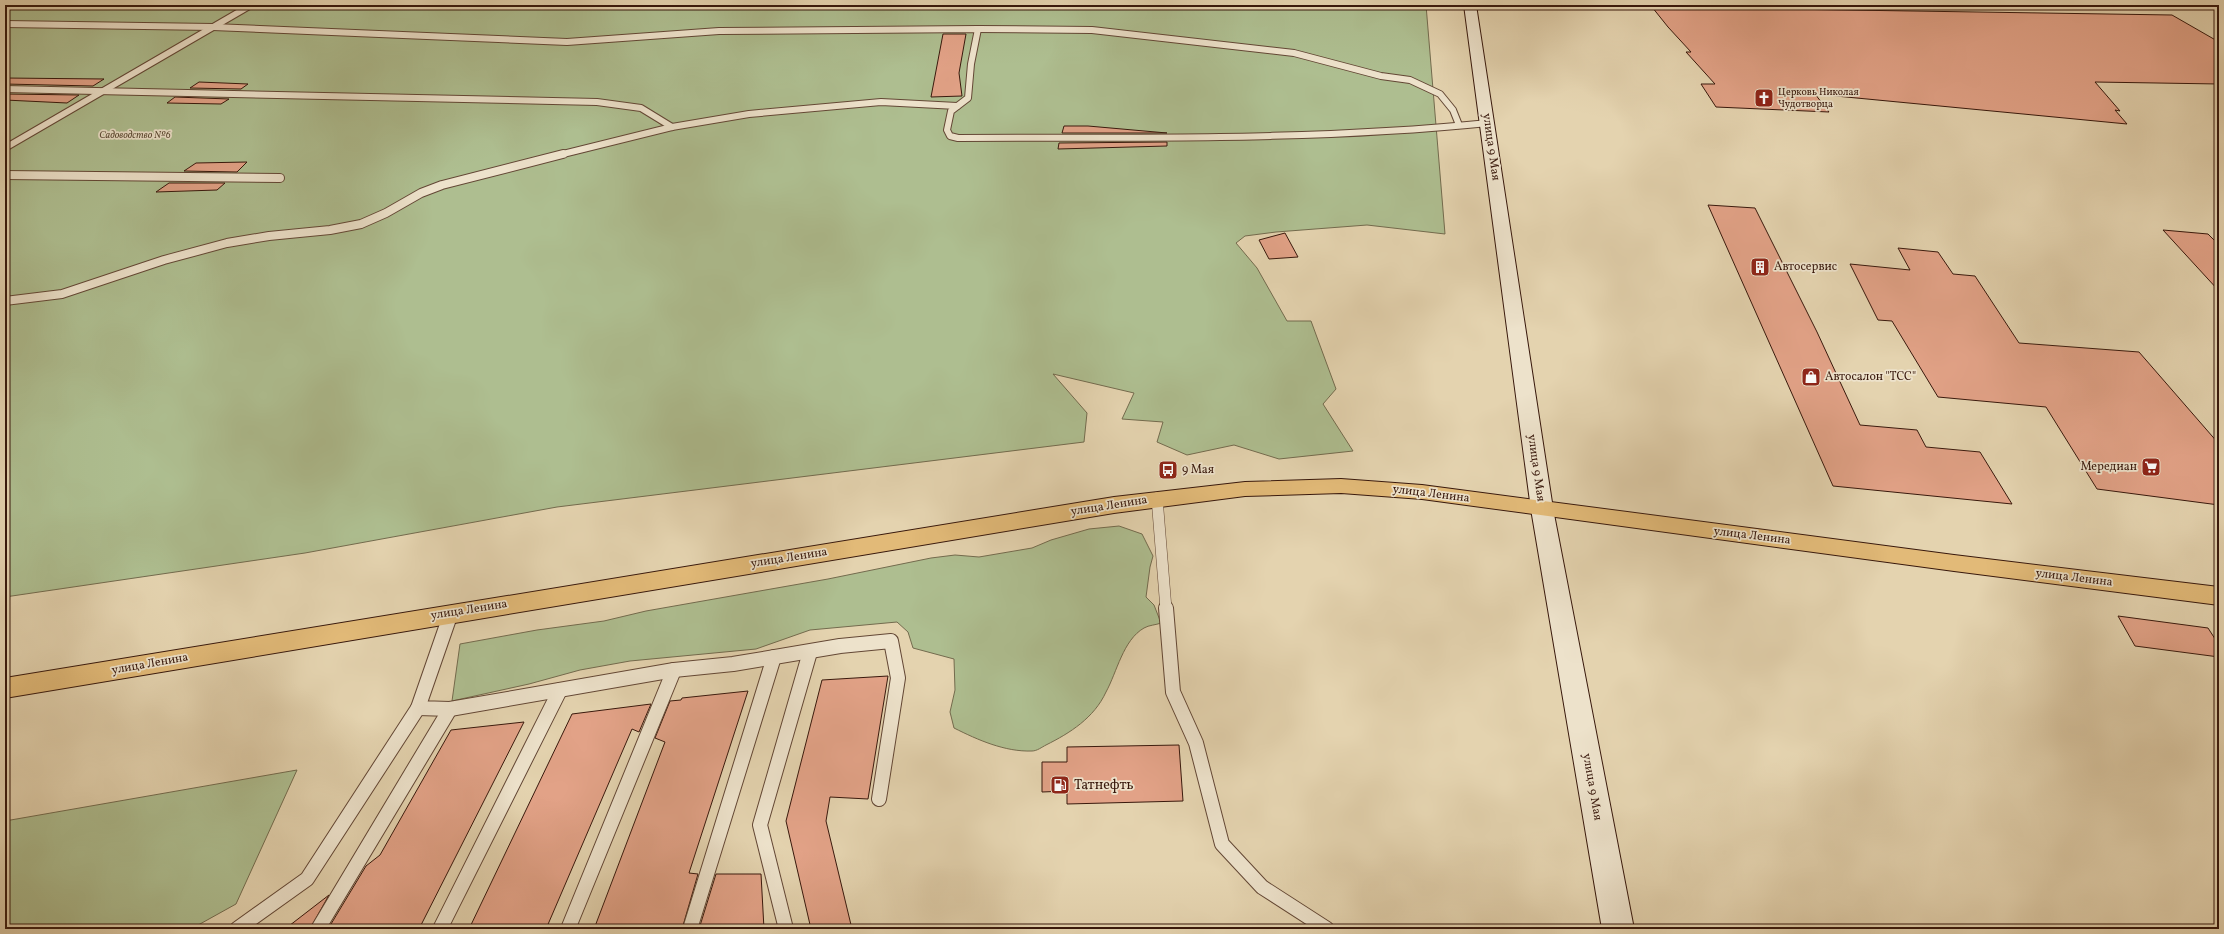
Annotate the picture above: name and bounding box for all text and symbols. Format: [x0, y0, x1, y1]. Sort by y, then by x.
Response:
place label: Церковь Николая Чудотворца [1778, 85, 1859, 111]
church icon: Церковь Николая Чудотворца [1753, 87, 1775, 109]
street label: улица 9 Мая [1478, 112, 1504, 182]
park label: Садоводство №6 [99, 128, 171, 142]
building icon: Автосервис [1749, 256, 1771, 278]
place label: Автосервис [1774, 259, 1837, 275]
shop icon: Автосалон "ТСС" [1800, 366, 1822, 388]
place label: Автосалон "ТСС" [1825, 369, 1916, 385]
street label: улица 9 Мая [1523, 433, 1549, 503]
supermarket icon: Мередиан [2140, 456, 2162, 478]
bus stop icon: 9 Мая [1157, 459, 1179, 481]
place label: Мередиан [2080, 459, 2137, 475]
place label: 9 Мая [1182, 462, 1214, 478]
street label: улица Ленина [1392, 481, 1470, 507]
street label: улица Ленина [1069, 492, 1149, 520]
street label: улица Ленина [1713, 523, 1791, 549]
street label: улица Ленина [749, 544, 829, 572]
street label: улица Ленина [2035, 565, 2113, 591]
street label: улица Ленина [429, 596, 509, 624]
street label: улица Ленина [110, 649, 190, 679]
street label: улица 9 Мая [1578, 752, 1606, 822]
fuel station icon: Татнефть [1049, 774, 1071, 796]
place label: Татнефть [1074, 776, 1134, 795]

